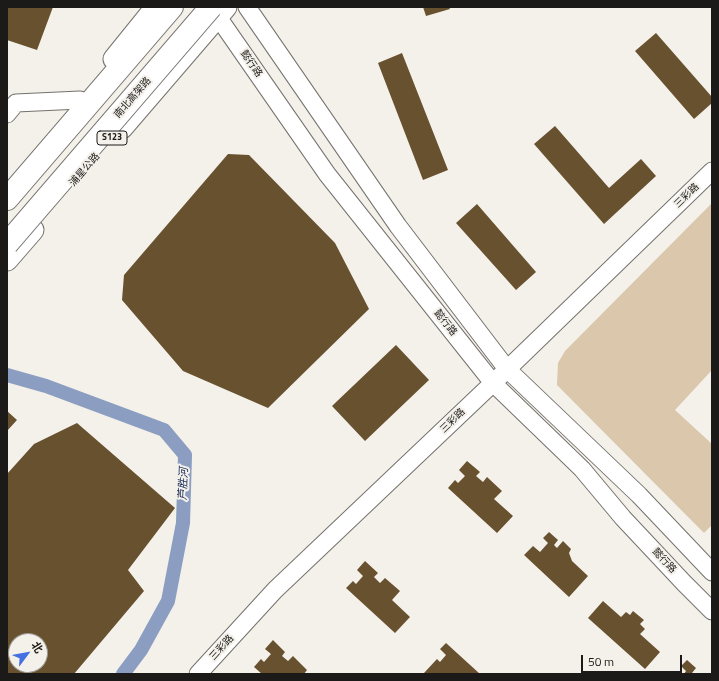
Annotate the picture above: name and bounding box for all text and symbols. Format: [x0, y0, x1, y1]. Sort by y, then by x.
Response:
street label: 懿行路 [237, 48, 265, 80]
street label: 南北高架路 [112, 75, 154, 121]
road number: S123 [97, 131, 127, 145]
street label: 浦星公路 [67, 151, 103, 189]
street label: 三彩路 [672, 181, 702, 211]
street label: 懿行路 [431, 307, 459, 339]
street label: 三彩路 [438, 406, 468, 436]
water label: 芦胜河 [177, 467, 191, 501]
street label: 懿行路 [649, 546, 679, 576]
north arrow [8, 633, 48, 673]
street label: 三彩路 [208, 633, 236, 663]
text: 北 [28, 638, 47, 656]
scale bar [583, 647, 684, 673]
text: 50 m [588, 652, 614, 671]

